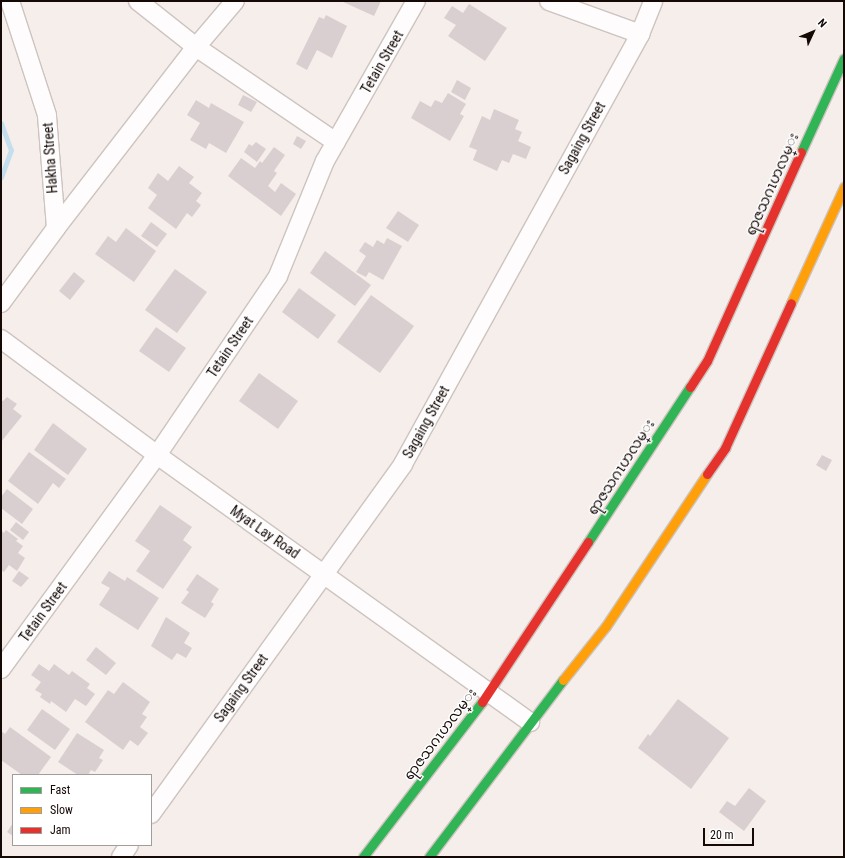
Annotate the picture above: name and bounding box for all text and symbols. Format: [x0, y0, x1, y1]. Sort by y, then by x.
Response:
north arrow [793, 12, 833, 52]
text: N [815, 16, 829, 30]
street label: Tetain Street [357, 27, 407, 97]
street label: Sagaing Street [555, 99, 609, 177]
street label: Hakha Street [39, 122, 61, 194]
street label: ရာဇသဂၤဟလမ္း [742, 130, 802, 238]
street label: Tetain Street [203, 313, 257, 381]
street label: Sagaing Street [399, 383, 453, 461]
street label: ရာဇသဂၤဟလမ္း [584, 416, 658, 518]
street label: Myat Lay Road [227, 502, 303, 562]
street label: Tetain Street [16, 579, 70, 645]
street label: Sagaing Street [211, 651, 271, 725]
street label: ရာဇသဂၤဟလမ္း [400, 685, 480, 783]
legend [12, 774, 152, 846]
text: Fast [50, 783, 70, 797]
text: Slow [50, 803, 73, 817]
scale bar [705, 820, 756, 846]
text: Jam [50, 823, 71, 837]
text: 20 m [710, 828, 734, 842]

